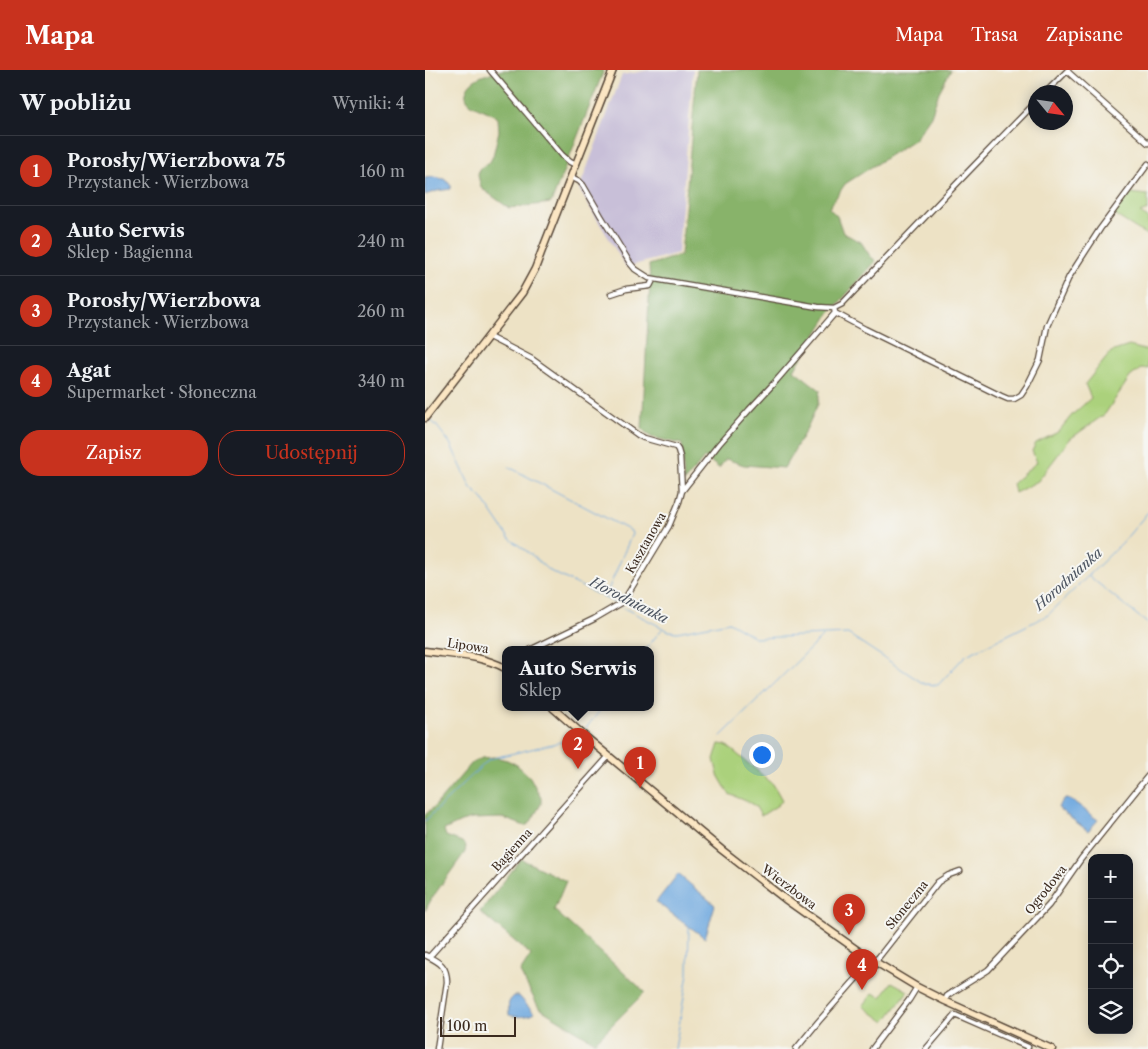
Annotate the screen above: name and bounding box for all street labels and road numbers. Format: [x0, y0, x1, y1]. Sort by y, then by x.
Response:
street label: Kasztanowa [622, 509, 669, 576]
street label: Lipowa [446, 635, 491, 656]
street label: Bagienna [488, 825, 535, 874]
street label: Wierzbowa [758, 860, 820, 913]
street label: Ogrodowa [1022, 861, 1070, 917]
street label: Słoneczna [882, 877, 931, 932]

